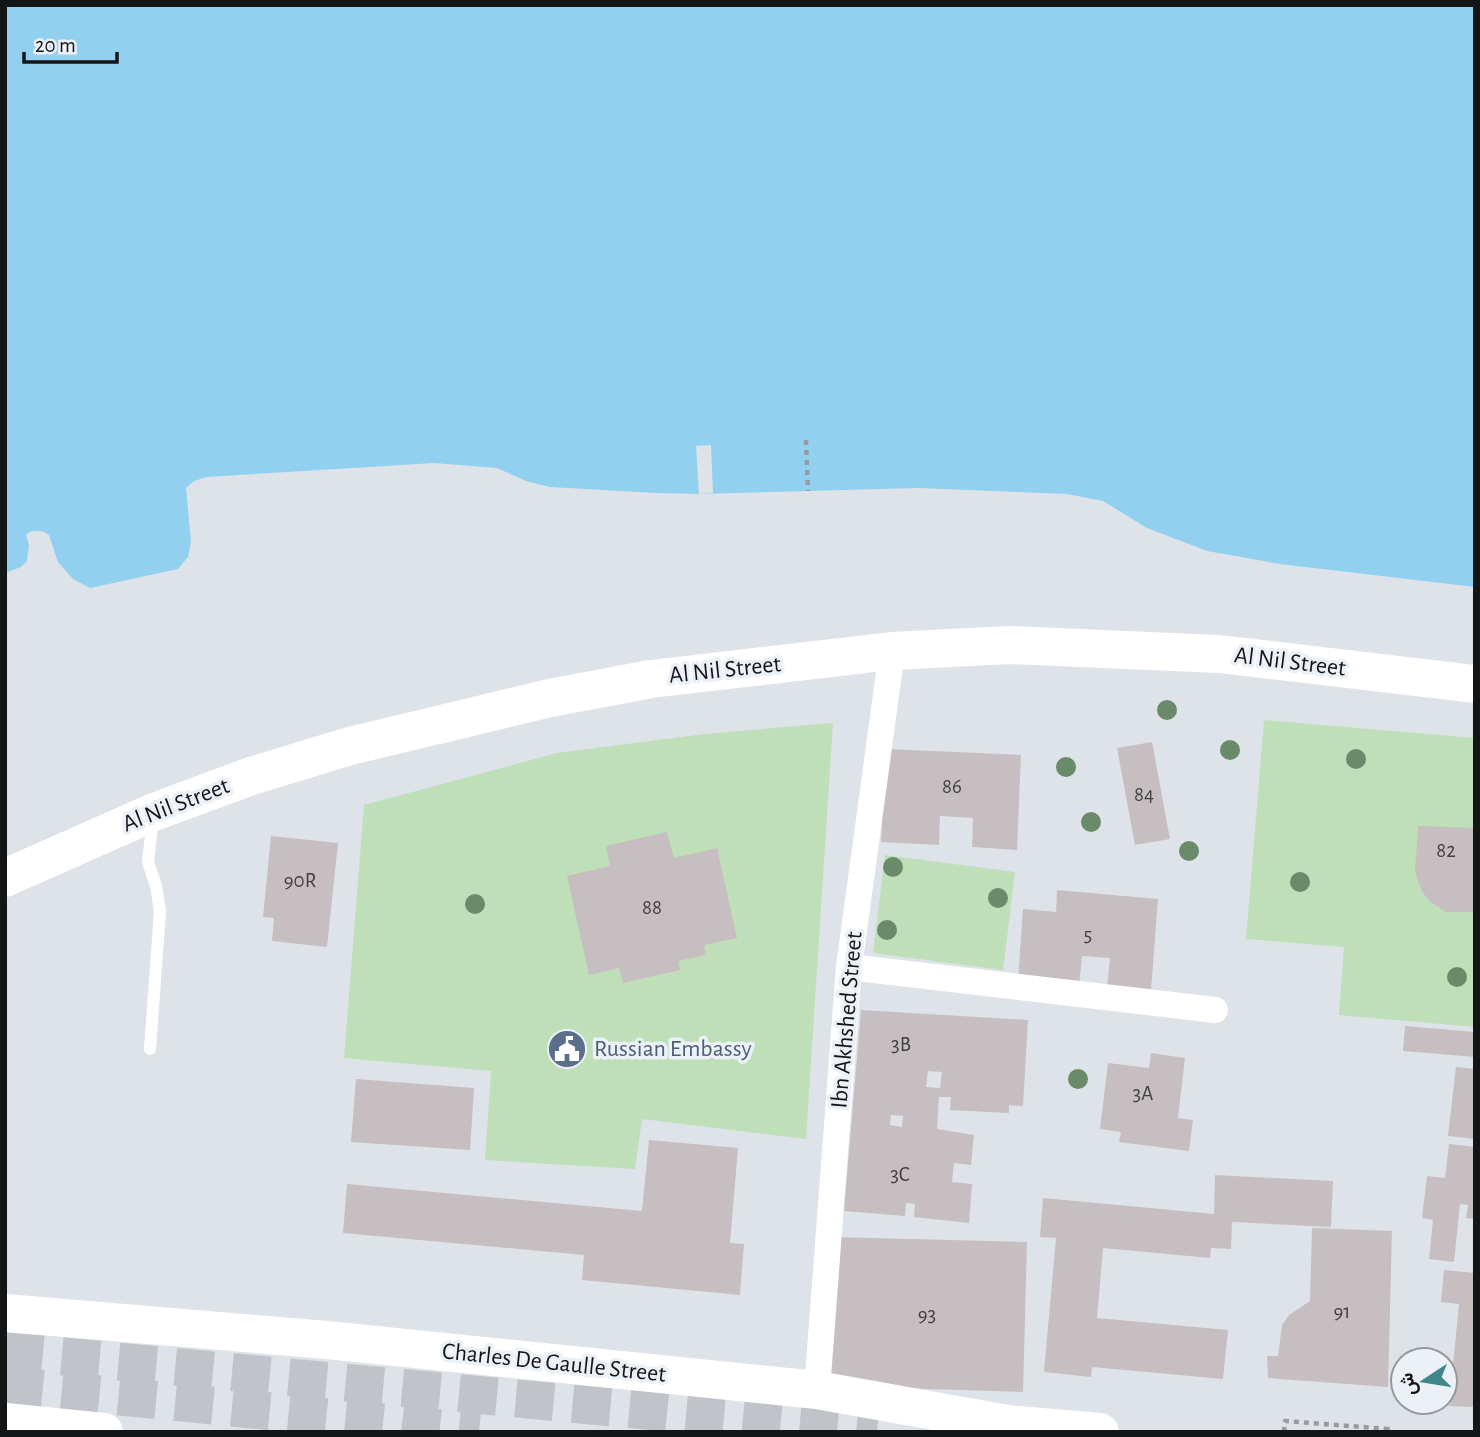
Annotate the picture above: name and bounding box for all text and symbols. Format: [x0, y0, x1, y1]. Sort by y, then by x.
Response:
scale bar [24, 21, 117, 65]
text: 20 m [35, 35, 76, 56]
street label: Al Nil Street [1233, 643, 1348, 681]
street label: Al Nil Street [668, 652, 782, 688]
street label: Al Nil Street [119, 774, 233, 836]
house number: 86 [942, 776, 962, 797]
house number: 84 [1134, 784, 1154, 805]
house number: 82 [1436, 840, 1456, 861]
house number: 90R [284, 870, 316, 891]
house number: 88 [642, 897, 662, 918]
house number: 5 [1084, 924, 1092, 945]
street label: Ibn Akhshed Street [827, 930, 867, 1109]
public building icon: Russian Embassy [546, 1028, 588, 1070]
house number: 3B [891, 1034, 911, 1055]
place label: Russian Embassy [594, 1037, 752, 1061]
house number: 3A [1133, 1083, 1153, 1104]
house number: 3C [890, 1164, 910, 1185]
house number: 91 [1333, 1301, 1351, 1322]
house number: 93 [918, 1304, 936, 1325]
street label: Charles De Gaulle Street [441, 1339, 667, 1387]
north arrow [1389, 1346, 1459, 1416]
text: ش [1397, 1371, 1421, 1397]

